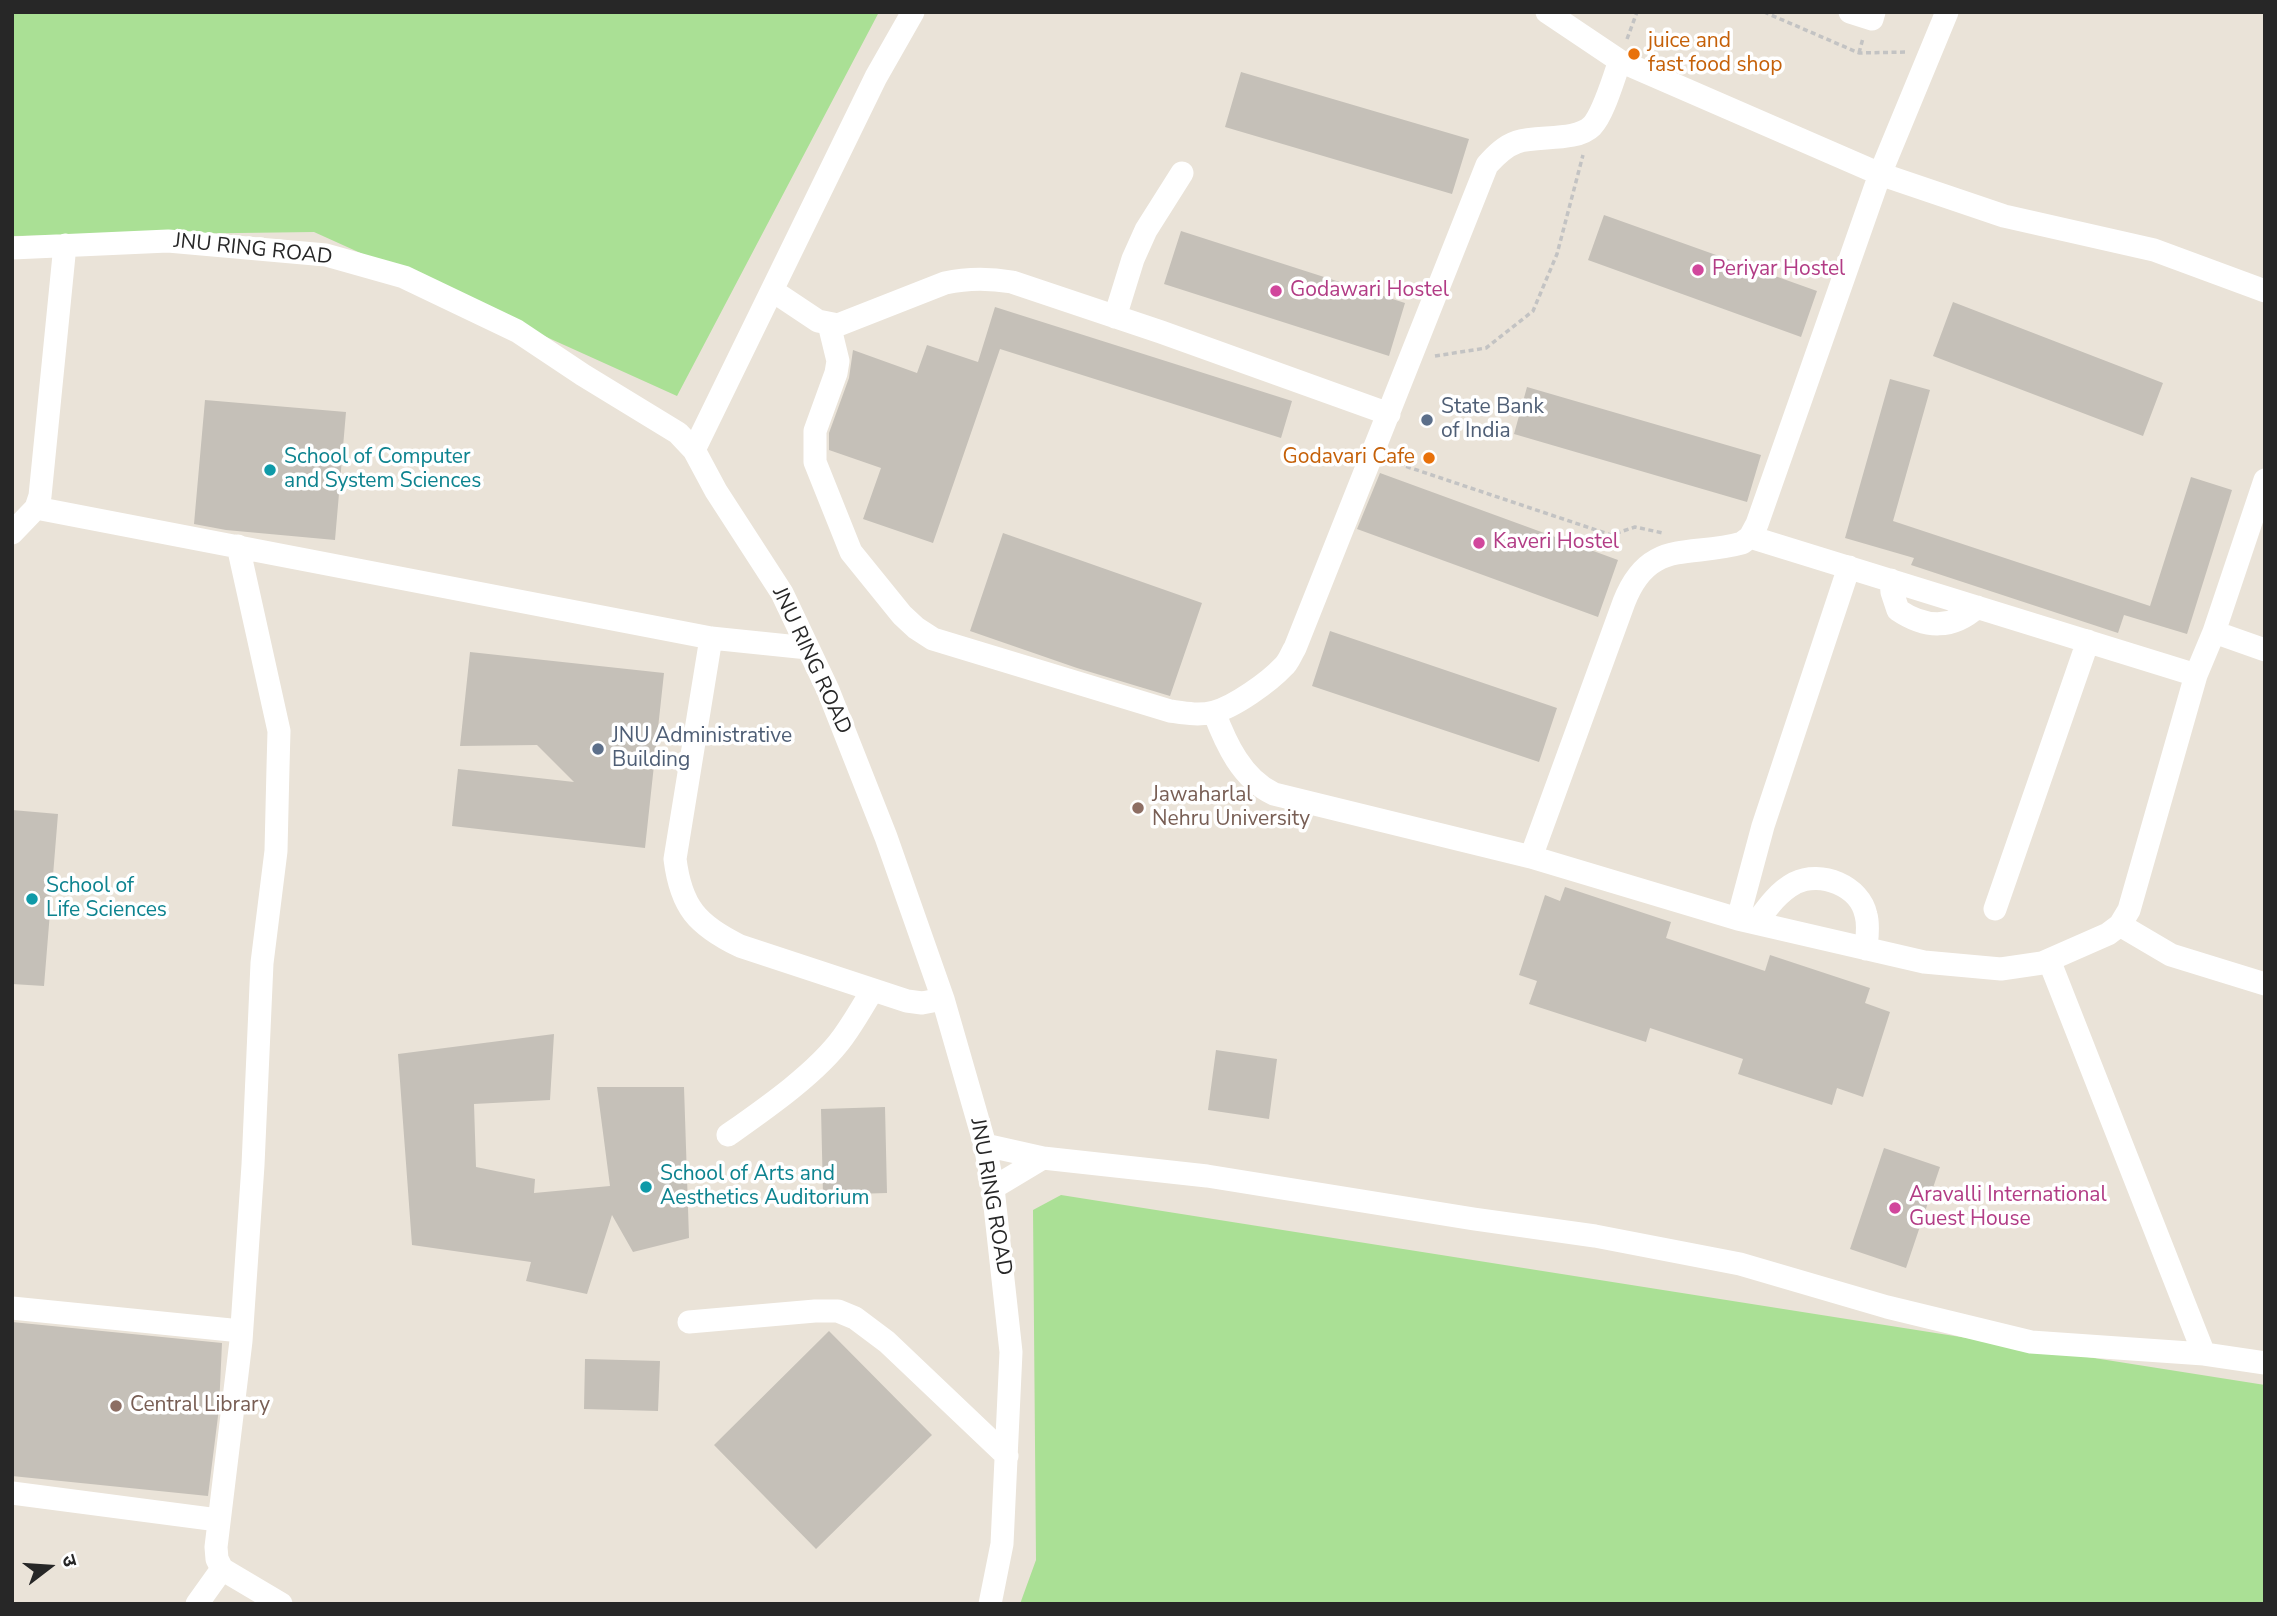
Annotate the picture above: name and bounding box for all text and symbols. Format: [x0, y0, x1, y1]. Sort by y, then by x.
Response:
place label: juice and fast food shop [1648, 29, 1782, 79]
marker: juice and fast food shop [1626, 46, 1642, 62]
street label: JNU RING ROAD [172, 229, 334, 271]
place label: Periyar Hostel [1712, 257, 1845, 283]
marker: Periyar Hostel [1690, 262, 1706, 278]
place label: Godawari Hostel [1290, 278, 1449, 304]
marker: Godawari Hostel [1268, 283, 1284, 299]
place label: State Bank of India [1441, 395, 1544, 445]
marker: State Bank of India [1419, 412, 1435, 428]
place label: School of Computer and System Sciences [284, 445, 481, 495]
place label: Godavari Cafe [1282, 445, 1415, 471]
marker: Godavari Cafe [1421, 450, 1437, 466]
marker: School of Computer and System Sciences [262, 462, 278, 478]
place label: Kaveri Hostel [1493, 530, 1619, 556]
marker: Kaveri Hostel [1471, 535, 1487, 551]
street label: JNU RING ROAD [766, 583, 856, 739]
place label: JNU Administrative Building [612, 724, 792, 774]
marker: JNU Administrative Building [590, 741, 606, 757]
place label: Jawaharlal Nehru University [1152, 783, 1310, 833]
marker: Jawaharlal Nehru University [1130, 800, 1146, 816]
place label: School of Life Sciences [46, 874, 167, 924]
marker: School of Life Sciences [24, 891, 40, 907]
street label: JNU RING ROAD [964, 1116, 1016, 1278]
place label: School of Arts and Aesthetics Auditorium [660, 1162, 870, 1212]
marker: School of Arts and Aesthetics Auditorium [638, 1179, 654, 1195]
place label: Aravalli International Guest House [1909, 1183, 2107, 1233]
marker: Aravalli International Guest House [1887, 1200, 1903, 1216]
place label: Central Library [130, 1393, 270, 1419]
marker: Central Library [108, 1398, 124, 1414]
north arrow [14, 1532, 84, 1602]
text: उ [55, 1552, 83, 1570]

